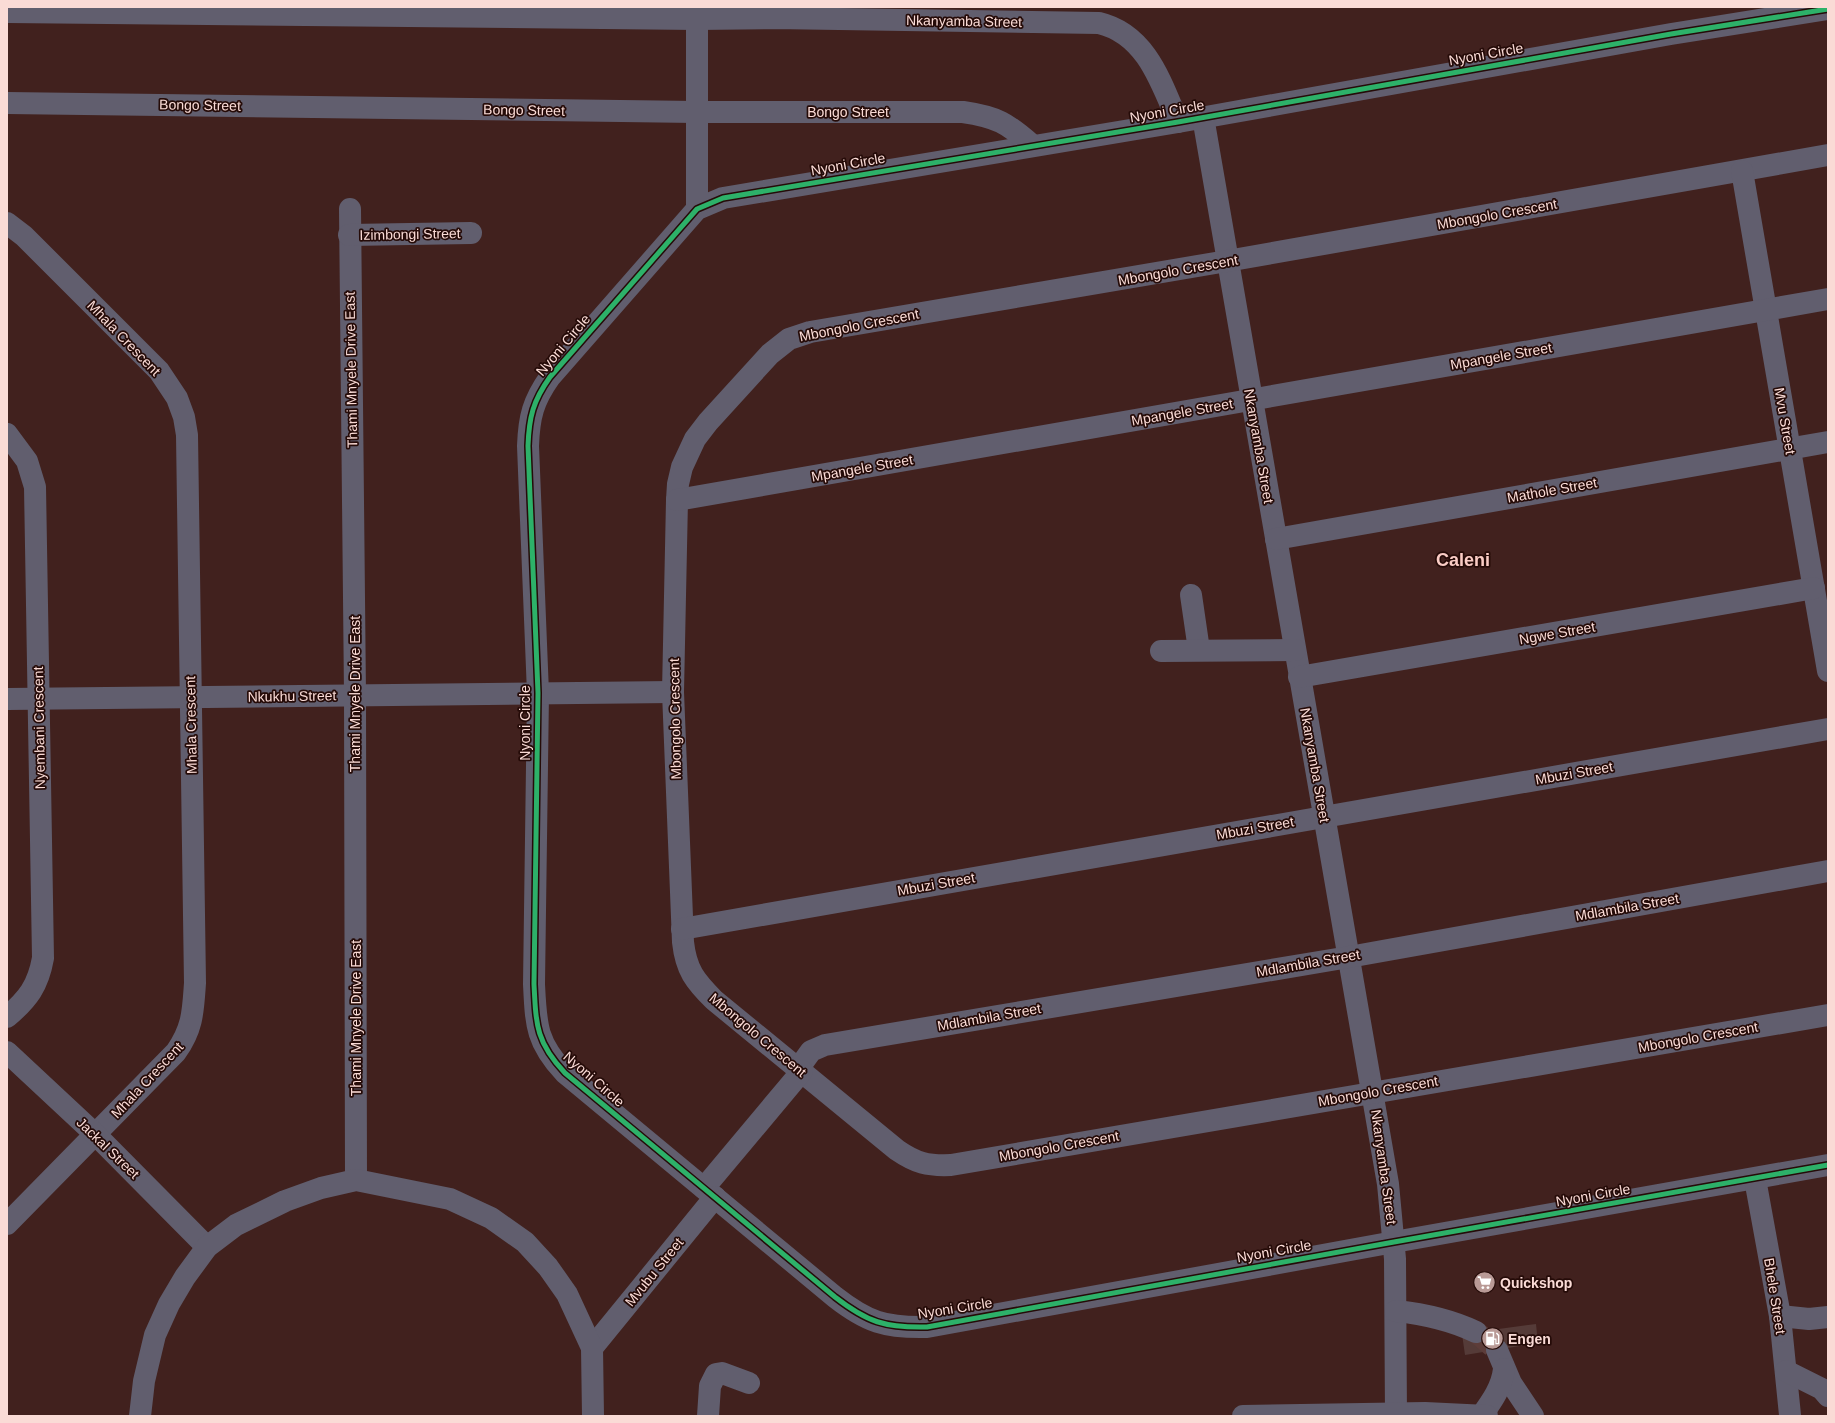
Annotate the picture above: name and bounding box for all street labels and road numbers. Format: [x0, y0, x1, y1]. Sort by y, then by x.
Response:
street label: Nkanyamba Street [906, 12, 1022, 30]
street label: Nyoni Circle [1447, 40, 1525, 68]
street label: Bongo Street [159, 96, 241, 114]
street label: Nyoni Circle [1128, 97, 1206, 125]
street label: Bongo Street [483, 101, 565, 119]
street label: Bongo Street [807, 104, 889, 120]
street label: Nyoni Circle [809, 150, 887, 178]
street label: Mbongolo Crescent [1436, 196, 1558, 232]
street label: Izimbongi Street [359, 225, 461, 243]
street label: Mbongolo Crescent [1117, 252, 1239, 288]
street label: Thami Mnyele Drive East [342, 292, 360, 448]
street label: Mhala Crescent [84, 297, 164, 379]
street label: Mbongolo Crescent [798, 306, 920, 344]
street label: Nyoni Circle [533, 311, 594, 379]
street label: Mpangele Street [1449, 339, 1553, 373]
street label: Mvu Street [1771, 386, 1799, 456]
street label: Nkanyamba Street [1241, 388, 1277, 505]
street label: Mpangele Street [1130, 395, 1234, 429]
street label: Mpangele Street [810, 451, 914, 485]
street label: Mathole Street [1506, 474, 1598, 506]
street label: Thami Mnyele Drive East [347, 616, 363, 772]
street label: Ngwe Street [1518, 618, 1596, 648]
street label: Mbongolo Crescent [666, 658, 684, 780]
street label: Nyembani Crescent [30, 666, 48, 790]
street label: Mhala Crescent [182, 676, 200, 774]
street label: Nyoni Circle [517, 685, 533, 761]
street label: Nkukhu Street [248, 687, 337, 705]
street label: Nkanyamba Street [1297, 707, 1333, 824]
street label: Mbuzi Street [1534, 758, 1614, 788]
street label: Mbuzi Street [1215, 813, 1295, 843]
street label: Mbuzi Street [896, 869, 976, 899]
street label: Mdlambila Street [1574, 890, 1680, 924]
street label: Thami Mnyele Drive East [348, 940, 364, 1096]
street label: Mdlambila Street [1255, 946, 1361, 980]
street label: Mbongolo Crescent [706, 990, 810, 1080]
street label: Mdlambila Street [936, 1000, 1042, 1034]
street label: Mbongolo Crescent [1637, 1019, 1759, 1055]
street label: Mhala Crescent [108, 1039, 186, 1121]
street label: Nyoni Circle [560, 1048, 628, 1110]
street label: Mbongolo Crescent [1317, 1073, 1439, 1109]
street label: Nkanyamba Street [1368, 1108, 1400, 1226]
street label: Jackal Street [73, 1114, 143, 1182]
street label: Mbongolo Crescent [998, 1128, 1120, 1164]
street label: Nyoni Circle [1554, 1181, 1632, 1209]
street label: Mvubu Street [622, 1235, 686, 1309]
street label: Nyoni Circle [1235, 1237, 1313, 1265]
street label: Bhele Street [1761, 1257, 1789, 1335]
street label: Nyoni Circle [916, 1294, 994, 1322]

